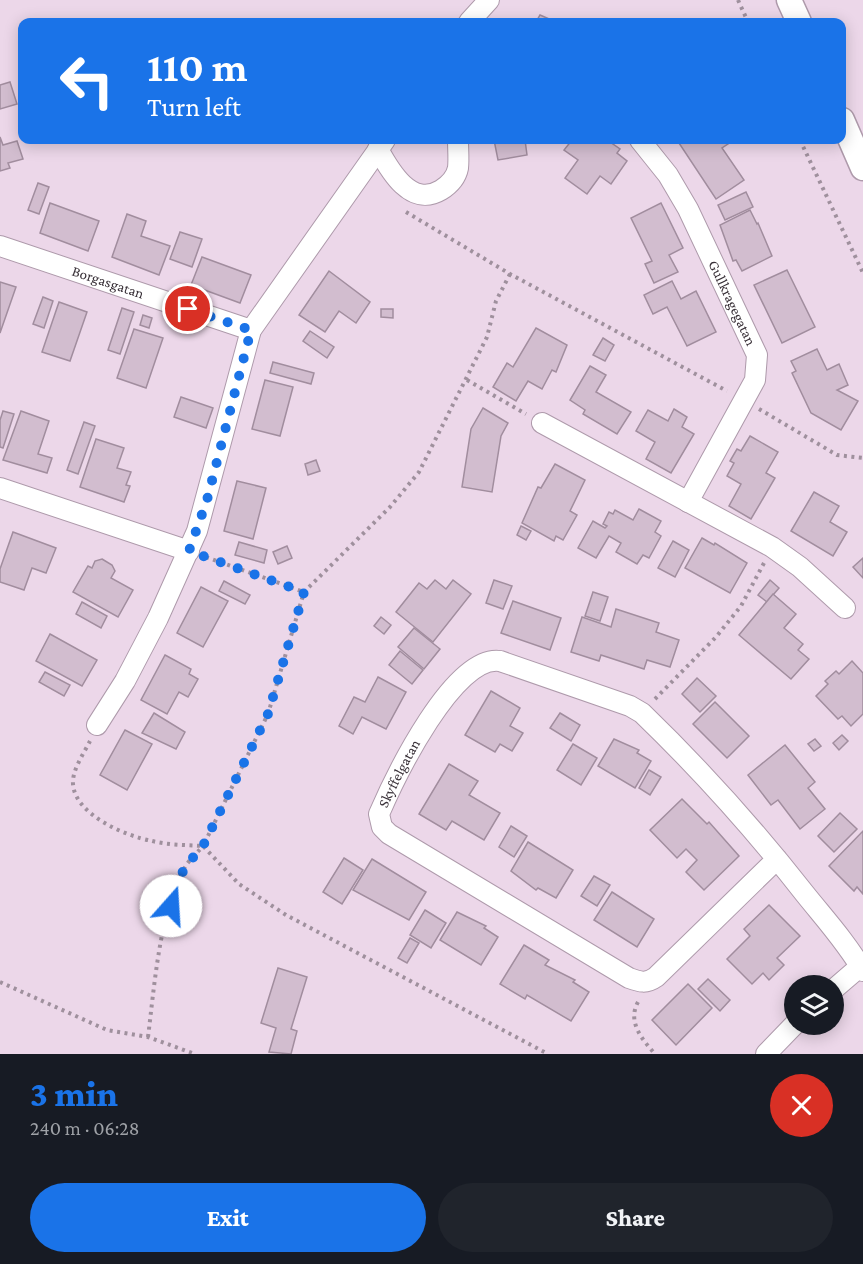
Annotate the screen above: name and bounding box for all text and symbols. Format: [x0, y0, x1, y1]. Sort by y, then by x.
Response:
icon: left [48, 42, 126, 120]
text: 110 m [147, 43, 248, 90]
text: Turn left [147, 92, 241, 122]
street label: Gullkragegatan [705, 258, 759, 348]
street label: Borgasgatan [70, 263, 146, 302]
pin [162, 283, 213, 334]
icon: arrive [171, 292, 204, 325]
street label: Skyffelgatan [375, 736, 423, 810]
position arrow [139, 874, 203, 938]
map controls [784, 975, 844, 1035]
button: layers [784, 975, 844, 1035]
text: 3 min [30, 1074, 118, 1114]
button: close [770, 1074, 833, 1137]
text: 240 m · 06:28 [30, 1117, 140, 1139]
button: Exit [30, 1183, 426, 1252]
button: Share [438, 1183, 833, 1252]

